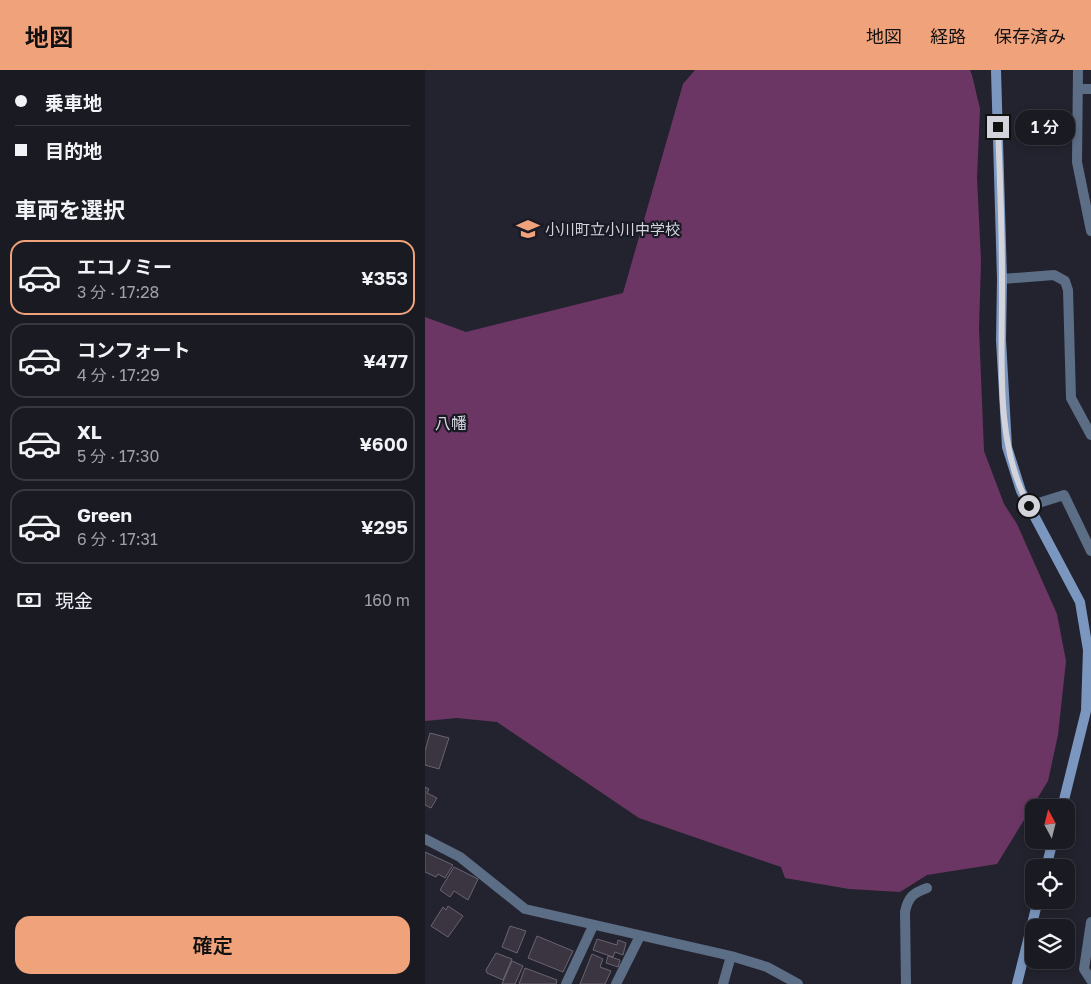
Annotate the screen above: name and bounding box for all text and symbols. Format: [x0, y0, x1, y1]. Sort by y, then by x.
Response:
text: 地図 [25, 22, 73, 51]
text: 地図 [866, 25, 902, 47]
text: 経路 [930, 25, 966, 47]
text: 保存済み [994, 25, 1066, 47]
text: 乗車地 [45, 91, 102, 114]
callout: 1 分 [1015, 110, 1075, 144]
route end [987, 116, 1009, 138]
text: 1 分 [1031, 117, 1059, 137]
text: 目的地 [45, 139, 102, 162]
text: 車両を選択 [15, 196, 125, 223]
school or university icon: 小川町立小川中学校 [515, 216, 541, 242]
place label: 小川町立小川中学校 [545, 220, 680, 238]
icon: car [17, 255, 62, 300]
text: エコノミー [77, 255, 172, 278]
text: ¥353 [361, 266, 408, 289]
text: 3 分 · 17:28 [77, 282, 159, 302]
icon: car [17, 338, 62, 383]
text: コンフォート [77, 338, 190, 361]
text: ¥477 [363, 349, 408, 372]
text: 4 分 · 17:29 [77, 365, 160, 385]
district label: 八幡 [435, 413, 467, 433]
text: XL [77, 420, 102, 443]
icon: car [17, 421, 62, 466]
text: ¥600 [360, 432, 408, 455]
text: 5 分 · 17:30 [77, 446, 159, 466]
route start [1018, 495, 1040, 517]
text: Green [77, 503, 132, 526]
icon: car [17, 504, 62, 549]
text: ¥295 [361, 515, 408, 538]
text: 6 分 · 17:31 [77, 529, 158, 549]
icon: cash [15, 586, 43, 614]
text: 現金 [55, 589, 93, 612]
text: 160 m [364, 590, 410, 610]
north arrow [1025, 799, 1075, 849]
map controls [1025, 799, 1075, 969]
button: locate [1025, 859, 1075, 909]
button: 確定 [15, 916, 410, 974]
button: layers [1025, 919, 1075, 969]

